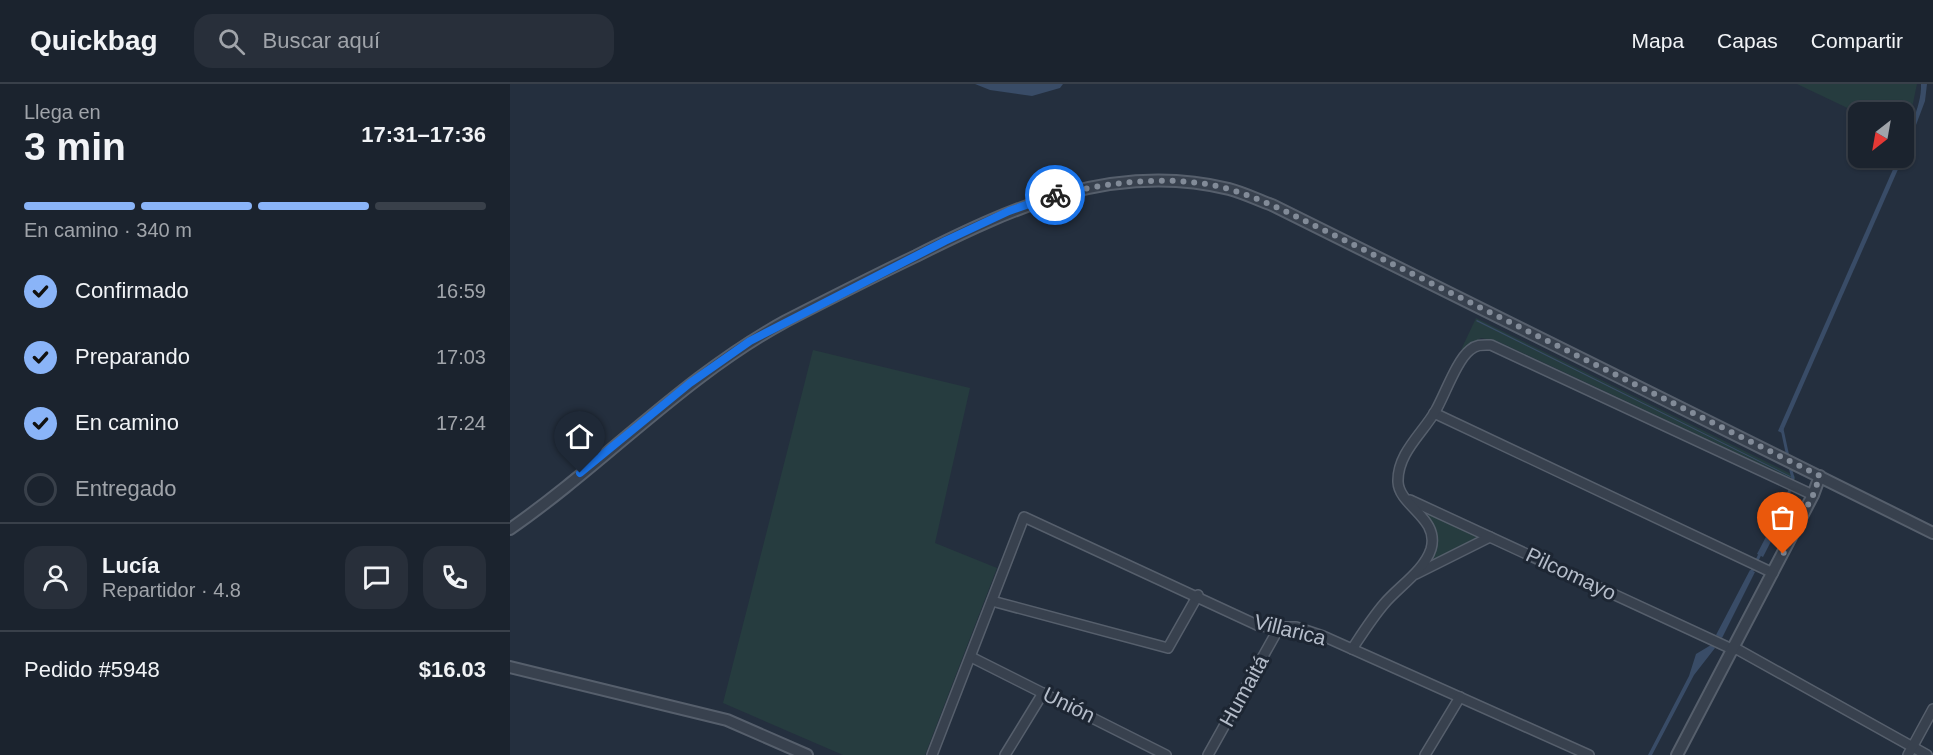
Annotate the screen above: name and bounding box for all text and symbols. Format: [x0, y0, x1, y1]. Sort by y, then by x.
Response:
search box [194, 14, 614, 68]
text: Quickbag [30, 25, 158, 56]
icon: search [215, 25, 248, 58]
text: Buscar aquí [263, 28, 380, 53]
text: Mapa [1632, 29, 1684, 52]
text: Capas [1717, 29, 1778, 52]
text: Compartir [1811, 29, 1903, 52]
text: Llega en [24, 101, 101, 123]
north arrow [1848, 102, 1914, 168]
map controls [1848, 102, 1914, 168]
text: 17:31–17:36 [361, 122, 486, 147]
text: 3 min [24, 125, 126, 168]
courier [1025, 165, 1085, 225]
icon: bike [1039, 179, 1072, 212]
text: En camino · 340 m [24, 219, 192, 241]
icon: check [24, 275, 57, 308]
text: Confirmado [75, 278, 189, 303]
text: 16:59 [436, 280, 486, 302]
icon: check [24, 341, 57, 374]
text: Preparando [75, 344, 190, 369]
text: 17:03 [436, 346, 486, 368]
icon: check [24, 407, 57, 440]
text: En camino [75, 410, 179, 435]
pin [554, 411, 605, 473]
text: 17:24 [436, 412, 486, 434]
icon: home [563, 420, 596, 453]
text: Entregado [75, 476, 177, 501]
pin [1757, 492, 1808, 554]
icon: bag [1766, 501, 1799, 534]
street label: Pilcomayo [1522, 543, 1620, 604]
button: person [24, 546, 87, 609]
button: chat [345, 546, 408, 609]
button: phone [423, 546, 486, 609]
text: Lucía [102, 553, 159, 578]
text: Repartidor · 4.8 [102, 579, 241, 601]
street label: Villarica [1252, 610, 1329, 650]
street label: Humaitá [1215, 651, 1273, 731]
text: Pedido #5948 [24, 657, 160, 682]
text: $16.03 [419, 657, 486, 682]
street label: Unión [1040, 682, 1099, 727]

